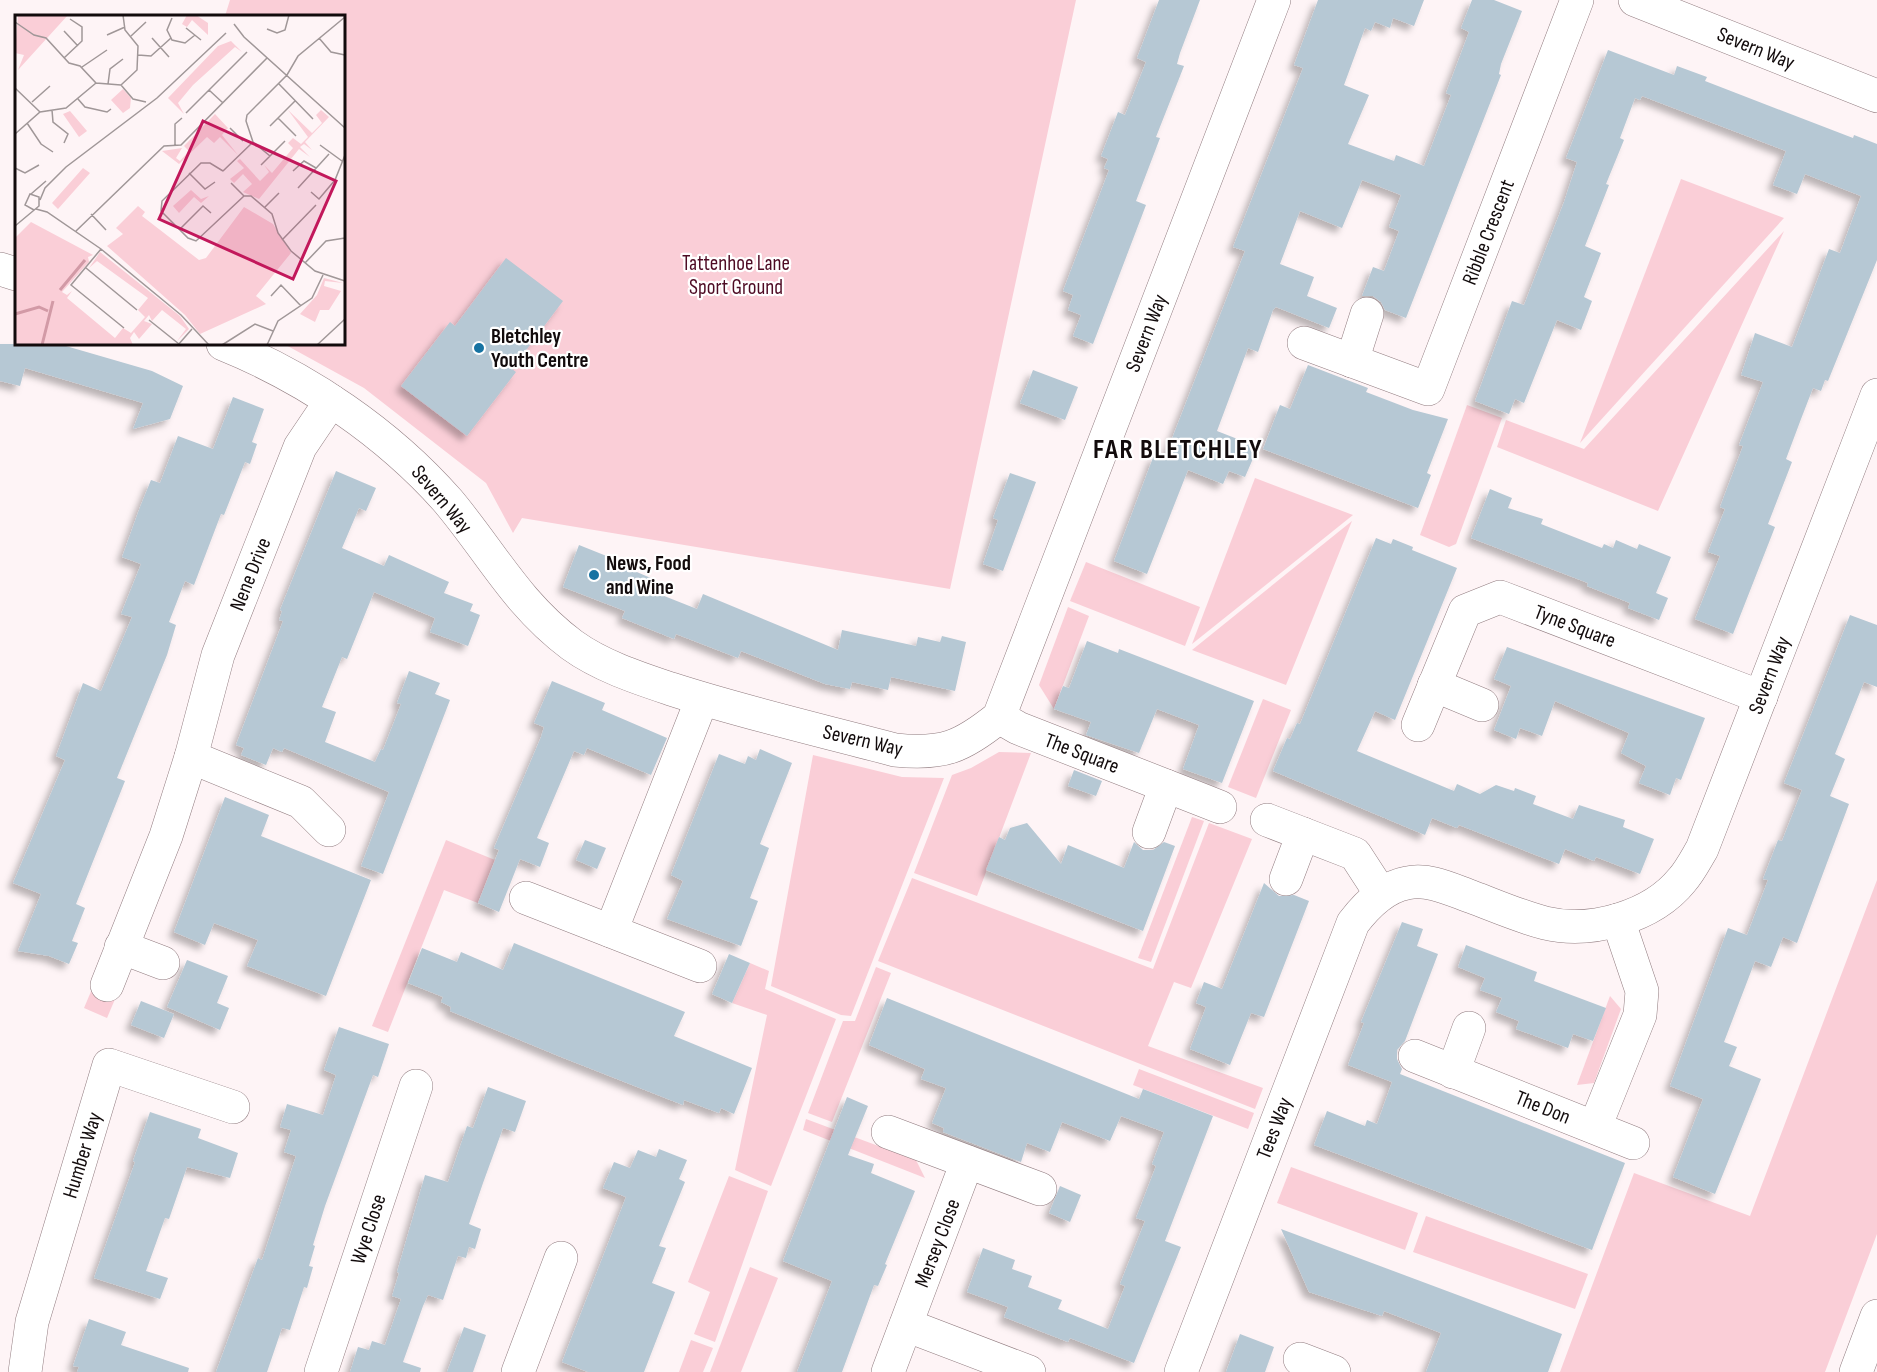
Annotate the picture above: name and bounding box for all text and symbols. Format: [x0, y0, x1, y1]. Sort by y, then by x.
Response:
inset map [15, 15, 345, 345]
street label: Severn Way [1713, 22, 1798, 75]
street label: Ribble Crescent [1457, 176, 1520, 288]
park label: Tattenhoe Lane Sport Ground [682, 251, 790, 300]
street label: Severn Way [1120, 291, 1173, 376]
place label: Bletchley Youth Centre [491, 324, 589, 373]
marker: Bletchley Youth Centre [472, 341, 486, 355]
district label: FAR BLETCHLEY [1093, 434, 1263, 466]
street label: Severn Way [406, 460, 477, 538]
street label: Nene Drive [225, 534, 276, 614]
place label: News, Food and Wine [606, 551, 691, 600]
marker: News, Food and Wine [587, 568, 601, 582]
street label: Tyne Square [1531, 600, 1619, 653]
street label: Severn Way [1743, 633, 1796, 718]
street label: Severn Way [821, 719, 905, 762]
street label: The Square [1041, 728, 1123, 779]
street label: The Don [1512, 1085, 1574, 1130]
street label: Tees Way [1251, 1094, 1298, 1163]
street label: Humber Way [58, 1109, 107, 1201]
street label: Wye Close [345, 1191, 391, 1267]
street label: Mersey Close [909, 1195, 966, 1291]

